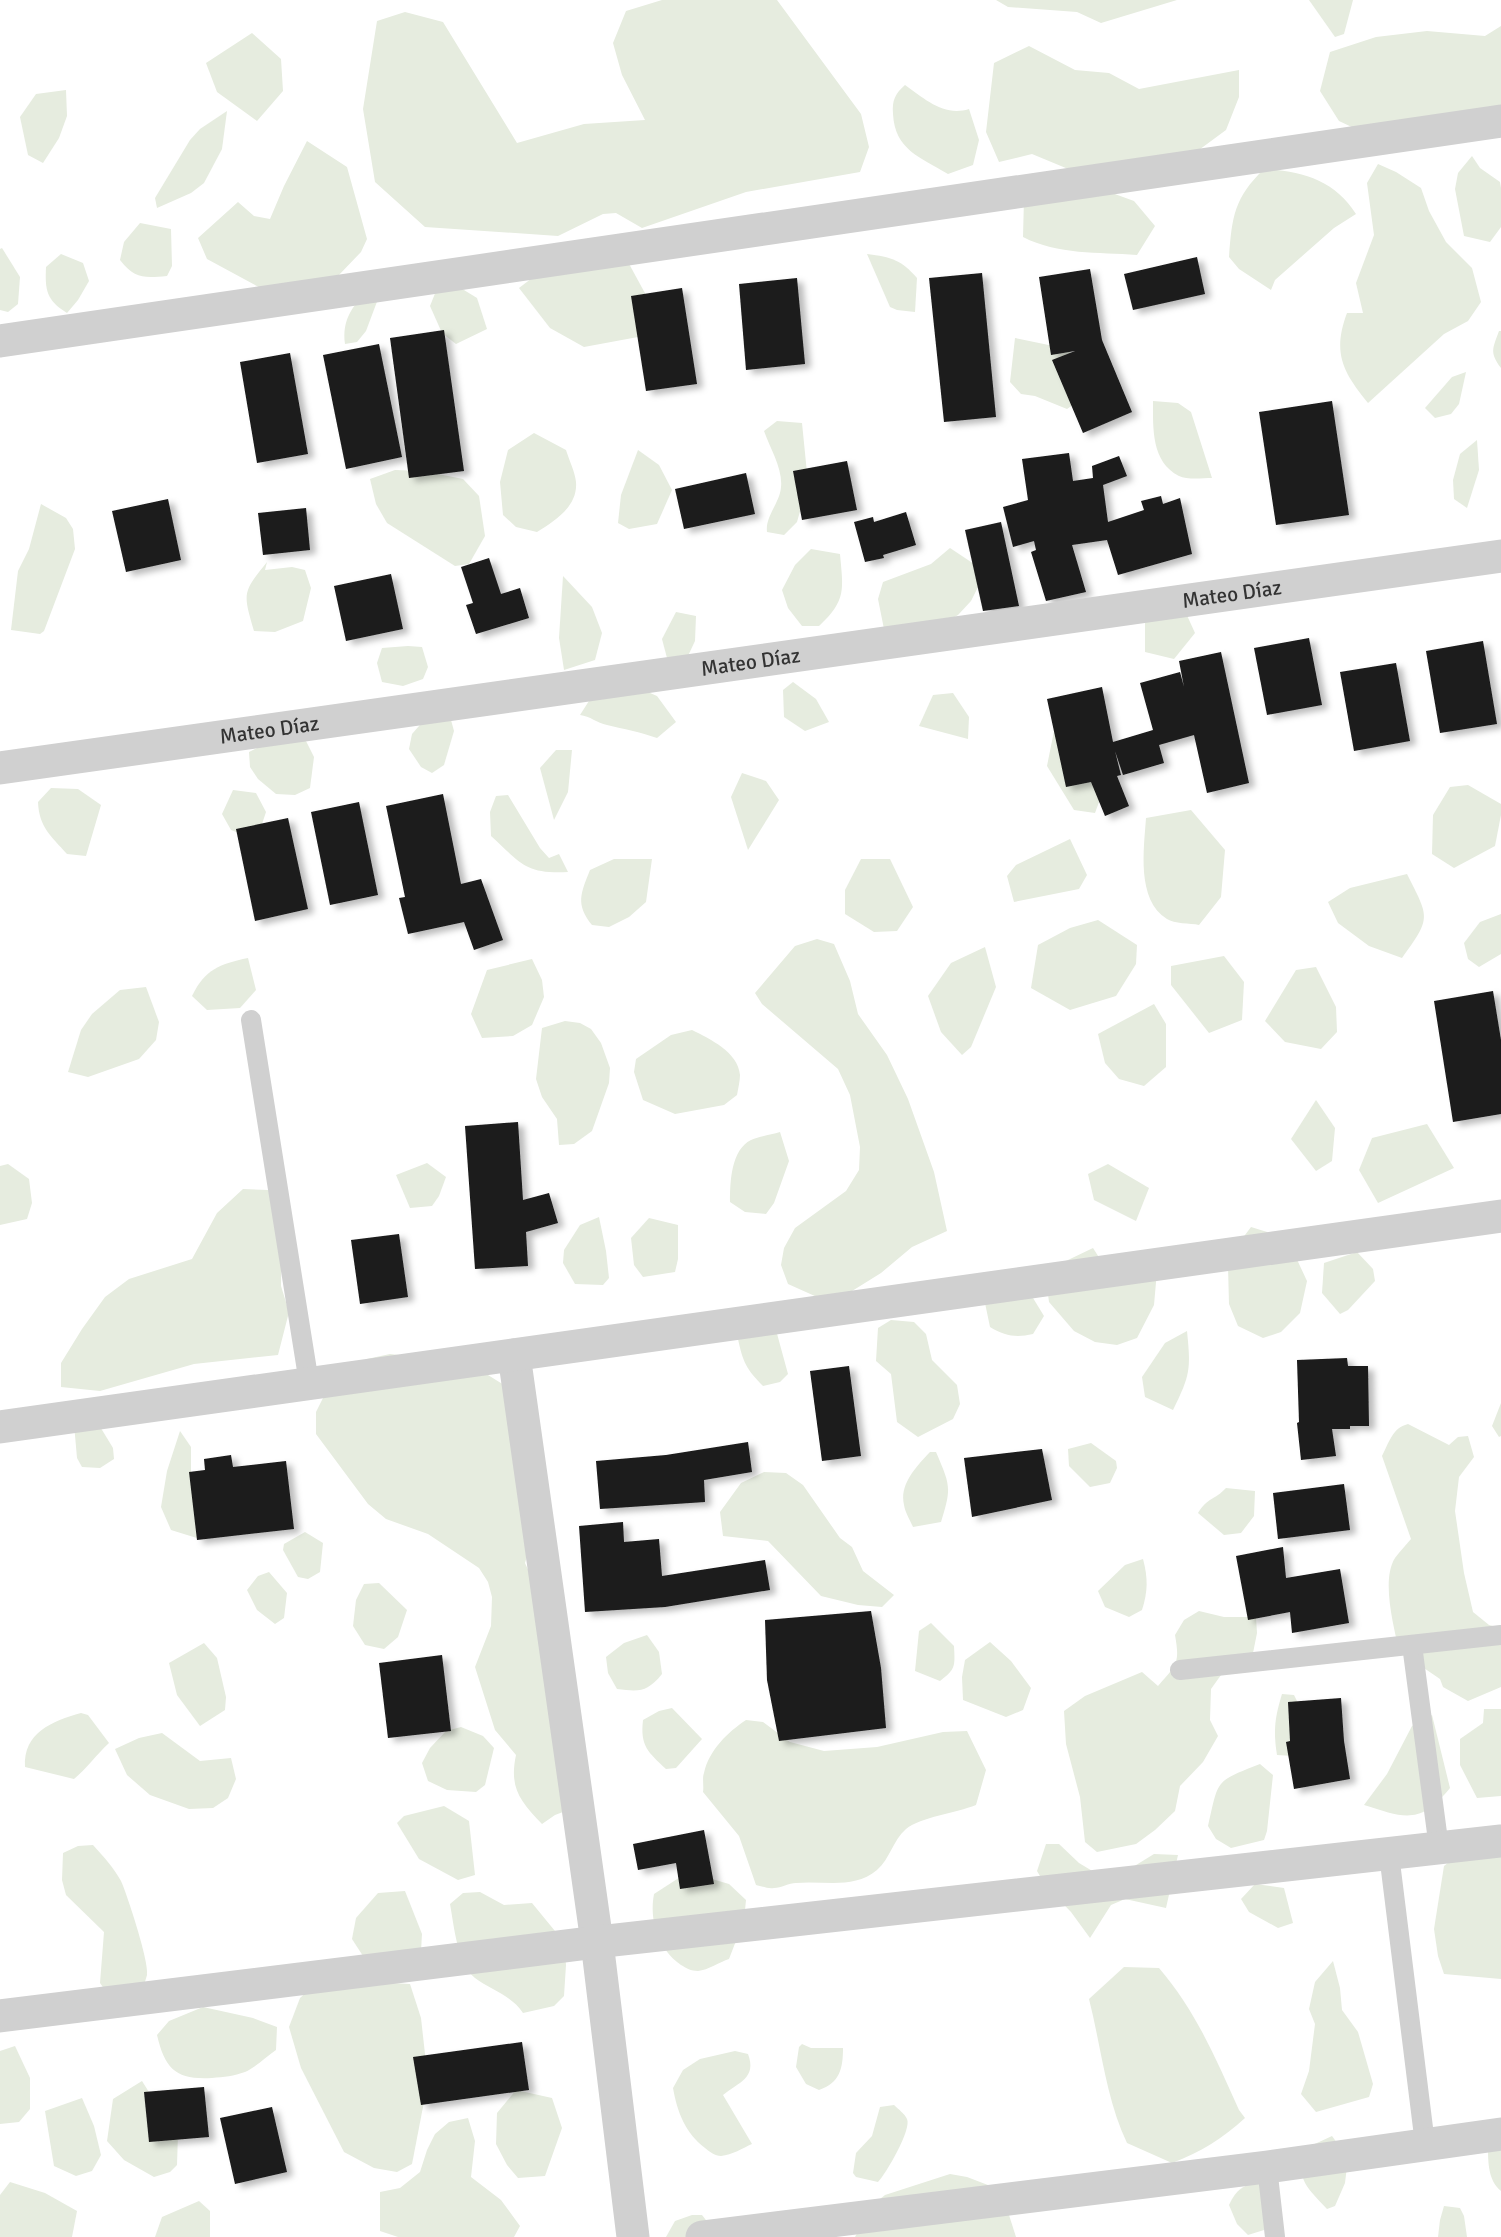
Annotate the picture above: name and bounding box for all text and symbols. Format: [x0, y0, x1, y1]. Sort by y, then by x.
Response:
street label: Mateo Díaz [1180, 574, 1283, 614]
street label: Mateo Díaz [699, 642, 802, 682]
street label: Mateo Díaz [218, 710, 321, 750]

